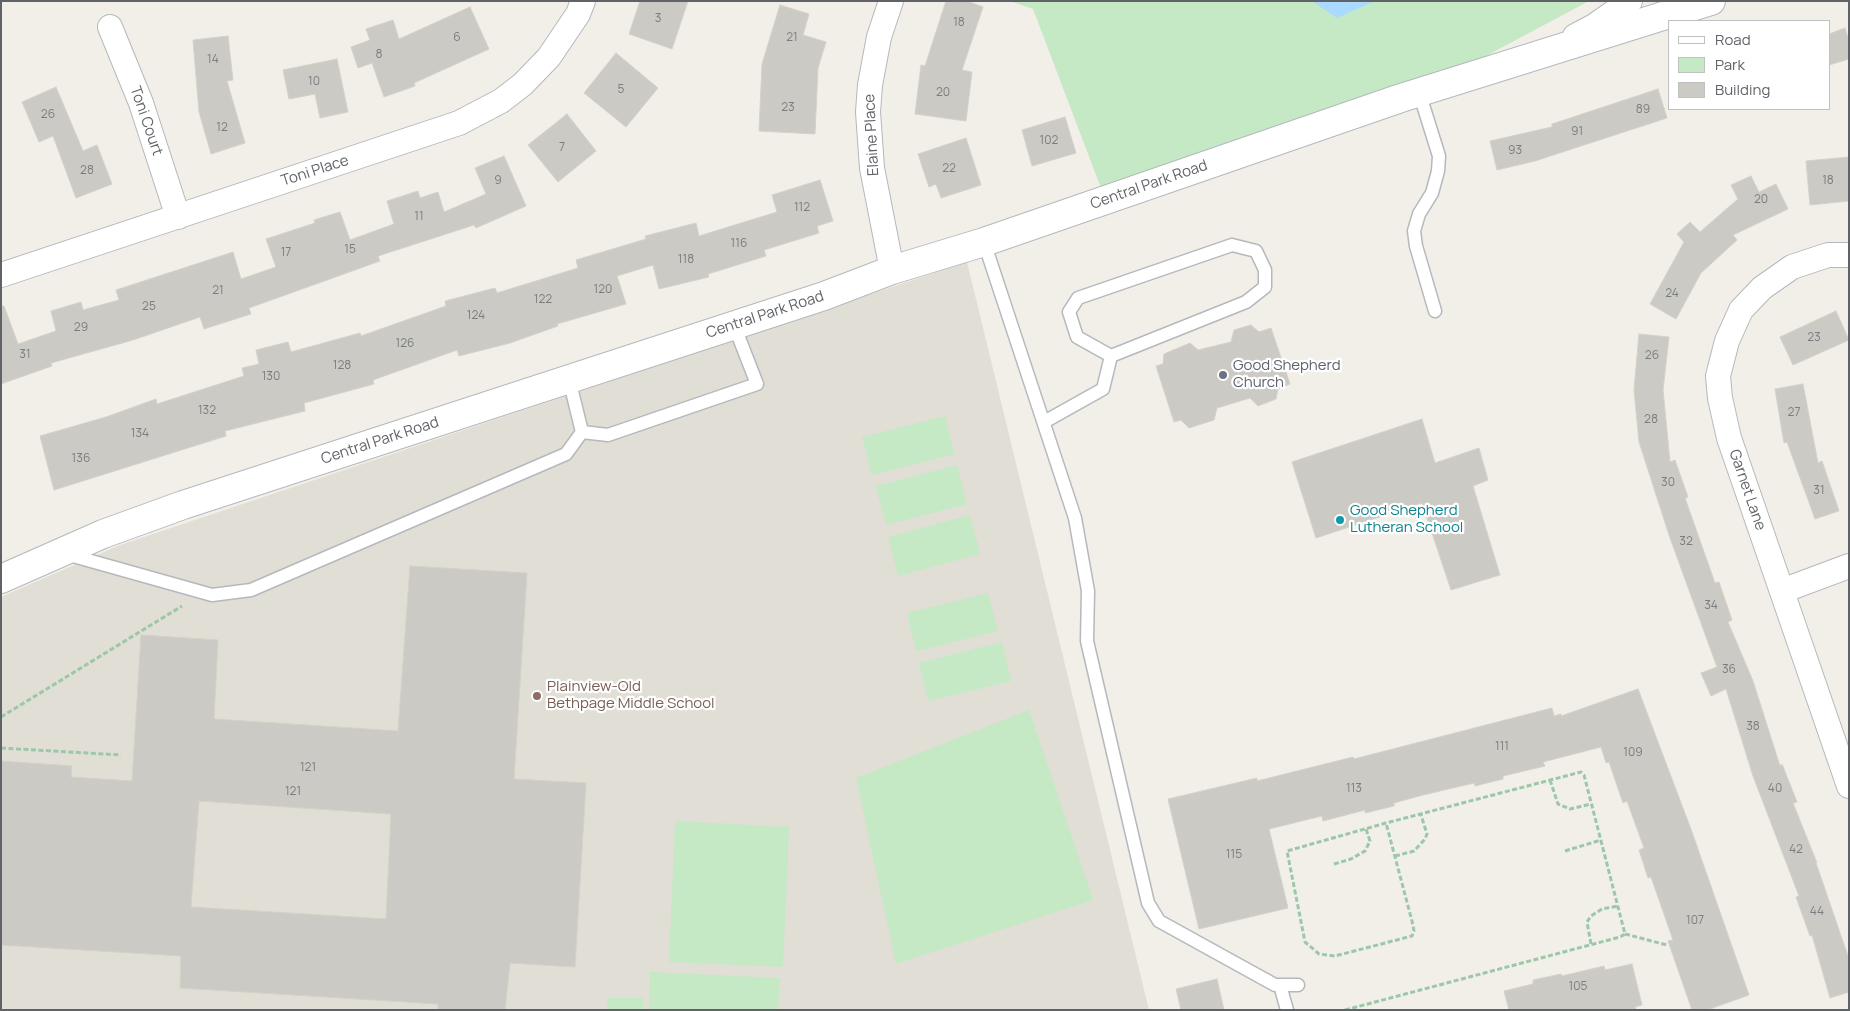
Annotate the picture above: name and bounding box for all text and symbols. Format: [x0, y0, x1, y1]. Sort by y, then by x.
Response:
house number: 3 [655, 12, 661, 26]
house number: 18 [953, 16, 965, 30]
legend [1668, 20, 1830, 110]
text: Road [1715, 29, 1751, 50]
house number: 6 [453, 31, 461, 45]
house number: 21 [786, 31, 798, 45]
house number: 8 [376, 48, 382, 62]
house number: 14 [207, 53, 219, 67]
text: Park [1715, 54, 1745, 75]
house number: 10 [308, 75, 320, 89]
text: Building [1715, 79, 1770, 100]
house number: 5 [618, 83, 624, 97]
street label: Toni Court [126, 84, 166, 158]
house number: 20 [936, 86, 950, 100]
street label: Elaine Place [861, 93, 883, 177]
house number: 23 [781, 101, 795, 115]
house number: 89 [1636, 103, 1650, 117]
house number: 26 [41, 108, 55, 122]
house number: 12 [216, 121, 228, 135]
house number: 91 [1571, 125, 1583, 139]
house number: 102 [1040, 134, 1058, 148]
house number: 7 [559, 141, 565, 155]
house number: 93 [1508, 144, 1522, 158]
street label: Toni Place [279, 152, 351, 190]
street label: Central Park Road [1088, 157, 1210, 213]
house number: 22 [942, 162, 956, 176]
house number: 28 [80, 164, 94, 178]
house number: 9 [494, 174, 502, 188]
house number: 18 [1822, 174, 1834, 188]
house number: 20 [1754, 193, 1768, 207]
house number: 112 [794, 201, 810, 215]
house number: 11 [414, 210, 424, 224]
house number: 116 [731, 237, 747, 251]
house number: 15 [344, 243, 356, 257]
house number: 17 [281, 246, 291, 260]
house number: 118 [678, 253, 694, 267]
house number: 120 [594, 283, 612, 297]
house number: 21 [212, 284, 224, 298]
house number: 24 [1665, 287, 1679, 301]
street label: Central Park Road [704, 288, 826, 342]
house number: 122 [534, 293, 552, 307]
house number: 25 [142, 300, 156, 314]
house number: 124 [467, 309, 485, 323]
house number: 29 [74, 321, 88, 335]
house number: 23 [1807, 331, 1821, 345]
house number: 126 [396, 337, 414, 351]
house number: 31 [19, 348, 31, 362]
house number: 26 [1645, 349, 1659, 363]
place label: Good Shepherd Church [1233, 357, 1341, 392]
house number: 128 [333, 359, 351, 373]
marker: Good Shepherd Church [1217, 369, 1229, 381]
house number: 130 [262, 370, 280, 384]
house number: 132 [198, 404, 216, 418]
house number: 27 [1788, 406, 1800, 420]
house number: 28 [1644, 413, 1658, 427]
street label: Central Park Road [319, 414, 441, 468]
house number: 134 [131, 427, 149, 441]
street label: Garnet Lane [1725, 447, 1769, 533]
house number: 136 [72, 452, 90, 466]
house number: 30 [1661, 476, 1675, 490]
house number: 31 [1813, 484, 1825, 498]
place label: Good Shepherd Lutheran School [1350, 502, 1463, 537]
marker: Good Shepherd Lutheran School [1334, 514, 1346, 526]
house number: 32 [1679, 535, 1693, 549]
house number: 34 [1704, 599, 1718, 613]
house number: 36 [1722, 663, 1736, 677]
place label: Plainview-Old Bethpage Middle School [547, 678, 715, 713]
marker: Plainview-Old Bethpage Middle School [531, 690, 543, 702]
house number: 38 [1746, 720, 1760, 734]
house number: 111 [1495, 740, 1509, 754]
house number: 109 [1623, 746, 1643, 760]
house number: 121 [300, 761, 316, 775]
house number: 113 [1346, 782, 1362, 796]
house number: 40 [1768, 782, 1782, 796]
house number: 121 [285, 785, 301, 799]
house number: 42 [1789, 843, 1803, 857]
house number: 115 [1226, 848, 1242, 862]
house number: 44 [1810, 905, 1824, 919]
house number: 107 [1686, 914, 1704, 928]
house number: 105 [1569, 980, 1587, 994]

